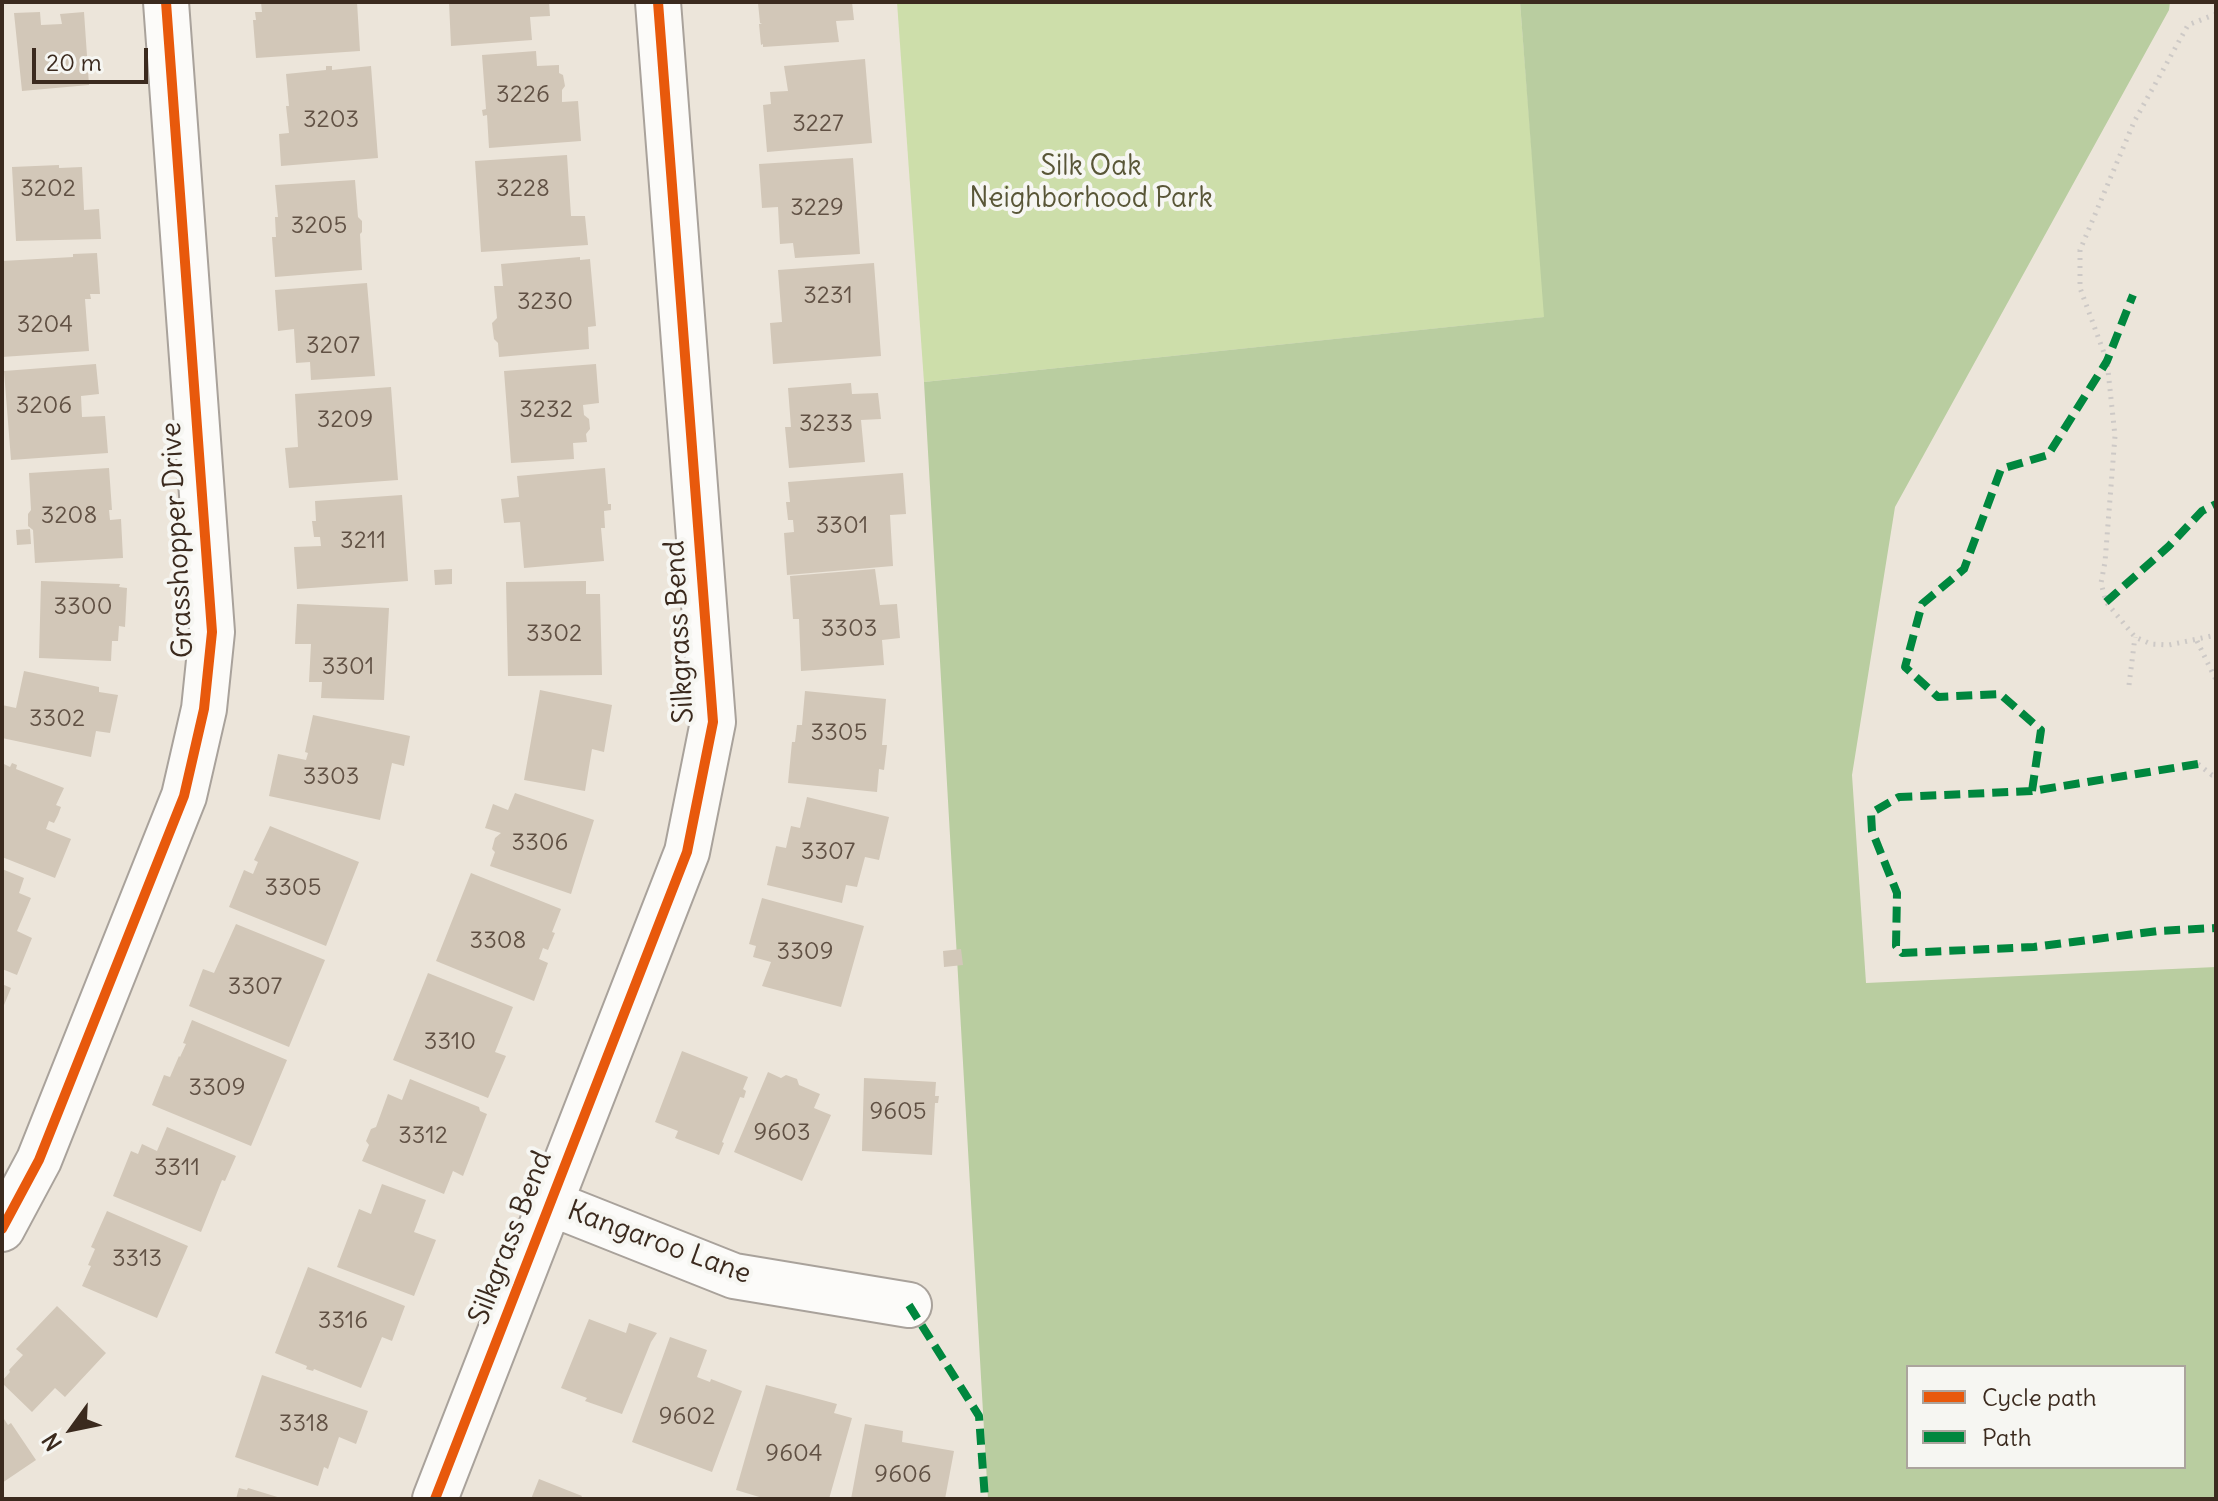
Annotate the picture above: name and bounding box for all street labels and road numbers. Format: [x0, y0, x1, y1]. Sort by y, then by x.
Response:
street label: Grasshopper Drive [155, 421, 201, 659]
street label: Silkgrass Bend [658, 540, 702, 724]
street label: Silkgrass Bend [462, 1146, 560, 1330]
street label: Kangaroo Lane [563, 1194, 755, 1292]

